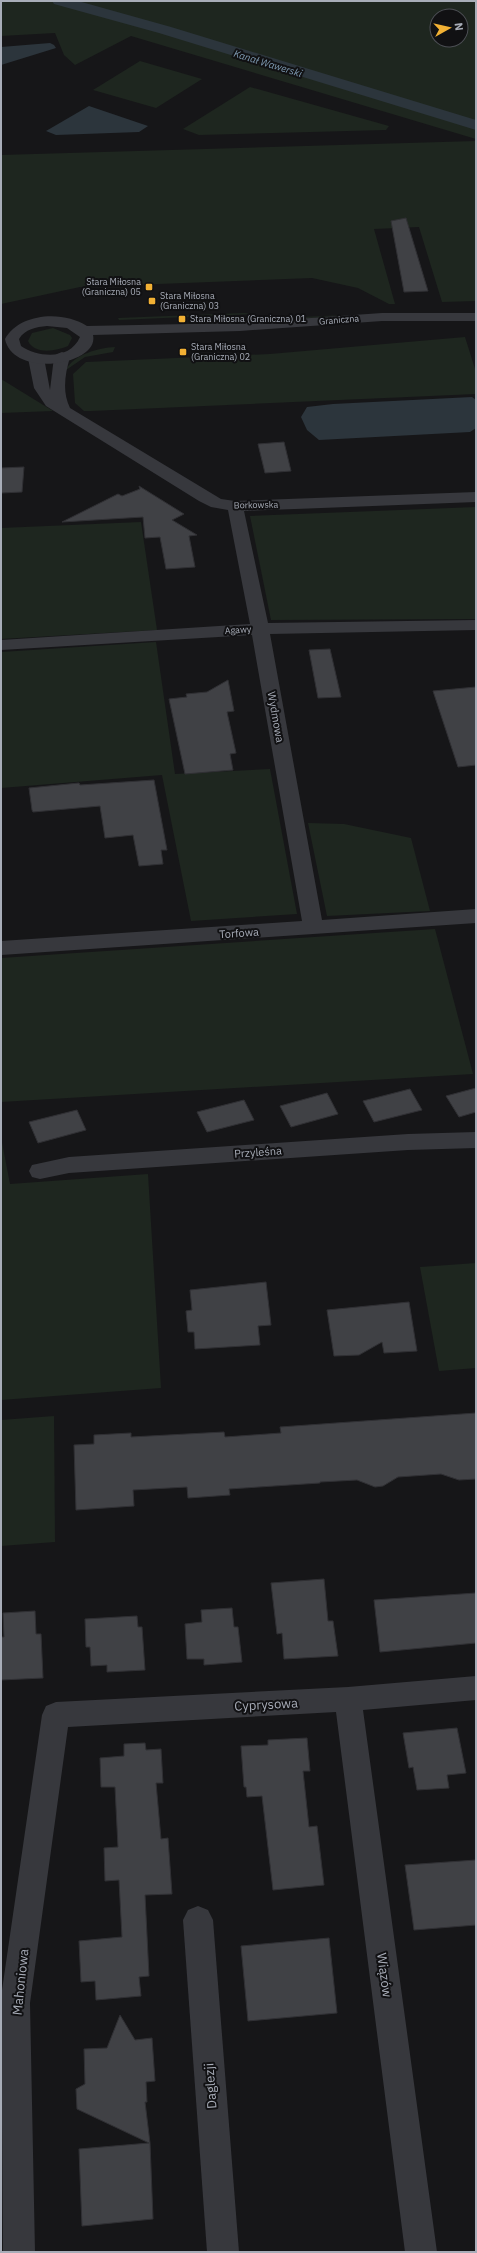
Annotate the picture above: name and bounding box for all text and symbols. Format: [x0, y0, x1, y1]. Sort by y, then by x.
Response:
north arrow [429, 8, 469, 48]
text: N [451, 22, 466, 32]
water label: Kanał Wawerski [232, 47, 304, 80]
place label: Stara Miłosna (Graniczna) 05 [82, 276, 141, 297]
marker: Stara Miłosna (Graniczna) 05 [144, 282, 154, 292]
place label: Stara Miłosna (Graniczna) 03 [160, 290, 219, 311]
marker: Stara Miłosna (Graniczna) 03 [147, 296, 157, 306]
street label: Graniczna [318, 312, 360, 327]
place label: Stara Miłosna (Graniczna) 01 [190, 313, 306, 324]
marker: Stara Miłosna (Graniczna) 01 [177, 314, 187, 324]
place label: Stara Miłosna (Graniczna) 02 [191, 341, 250, 362]
marker: Stara Miłosna (Graniczna) 02 [178, 347, 188, 357]
street label: Borkowska [234, 499, 279, 510]
street label: Agawy [224, 623, 252, 636]
street label: Wydmowa [265, 690, 287, 744]
street label: Torfowa [219, 925, 259, 941]
street label: Przyleśna [234, 1143, 282, 1161]
street label: Cyprysowa [234, 1694, 298, 1715]
street label: Mahoniowa [9, 1948, 32, 2016]
street label: Wiązów [373, 1952, 396, 1998]
street label: Daglezji [200, 2063, 221, 2109]

